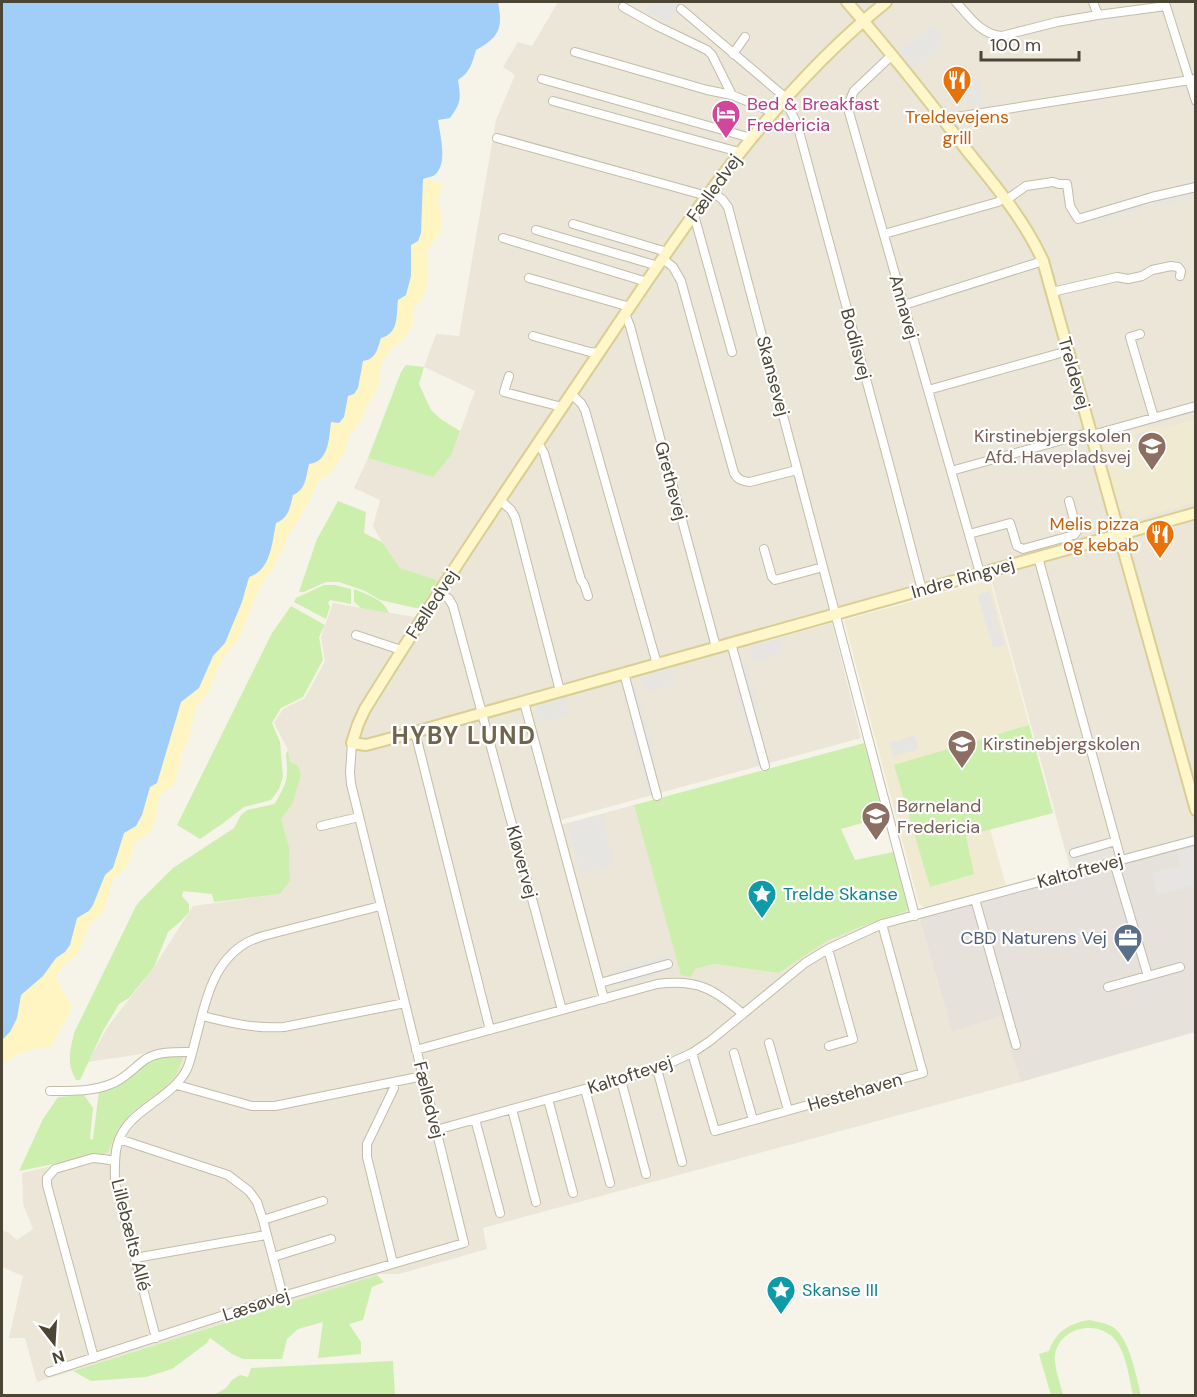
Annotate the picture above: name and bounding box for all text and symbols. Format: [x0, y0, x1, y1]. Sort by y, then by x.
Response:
scale bar [981, 24, 1078, 62]
text: 100 m [990, 33, 1041, 57]
restaurant icon: Treldevejens grill [941, 64, 973, 106]
place label: Bed & Breakfast Fredericia [747, 92, 880, 137]
hotel icon: Bed & Breakfast Fredericia [710, 98, 742, 140]
place label: Treldevejens grill [905, 105, 1009, 150]
street label: Fælledvej [681, 149, 747, 227]
street label: Annavej [883, 272, 925, 342]
street label: Bodilsvej [835, 305, 877, 383]
street label: Skansevej [751, 333, 795, 419]
street label: Treldevej [1052, 334, 1096, 412]
place label: Kirstinebjergskolen Afd. Havepladsvej [974, 424, 1131, 469]
school or university icon: Kirstinebjergskolen Afd. Havepladsvej [1136, 430, 1168, 472]
street label: Grethevej [649, 439, 693, 523]
place label: Melis pizza og kebab [1050, 512, 1139, 557]
restaurant icon: Melis pizza og kebab [1144, 518, 1176, 560]
street label: Indre Ringvej [909, 552, 1017, 604]
street label: Fælledvej [401, 564, 463, 644]
district label: HYBY LUND [392, 720, 536, 751]
school or university icon: Kirstinebjergskolen [946, 728, 978, 770]
place label: Kirstinebjergskolen [983, 732, 1140, 756]
place label: Børneland Fredericia [897, 794, 981, 839]
school or university icon: Børneland Fredericia [860, 800, 892, 842]
street label: Kløvervej [501, 823, 543, 901]
street label: Kaltoftevej [1034, 848, 1126, 894]
place icon: Trelde Skanse [746, 878, 778, 920]
place label: Trelde Skanse [783, 882, 898, 906]
office icon: CBD Naturens Vej [1112, 922, 1144, 964]
place label: CBD Naturens Vej [961, 926, 1107, 950]
street label: Kaltoftevej [585, 1050, 675, 1100]
street label: Fælledvej [408, 1059, 450, 1141]
street label: Hestehaven [805, 1067, 905, 1117]
street label: Lillebælts Allé [105, 1176, 157, 1294]
place icon: Skanse III [765, 1274, 797, 1316]
place label: Skanse III [802, 1278, 878, 1302]
street label: Læsøvej [219, 1283, 293, 1327]
north arrow [24, 1313, 84, 1373]
text: N [50, 1345, 67, 1369]

